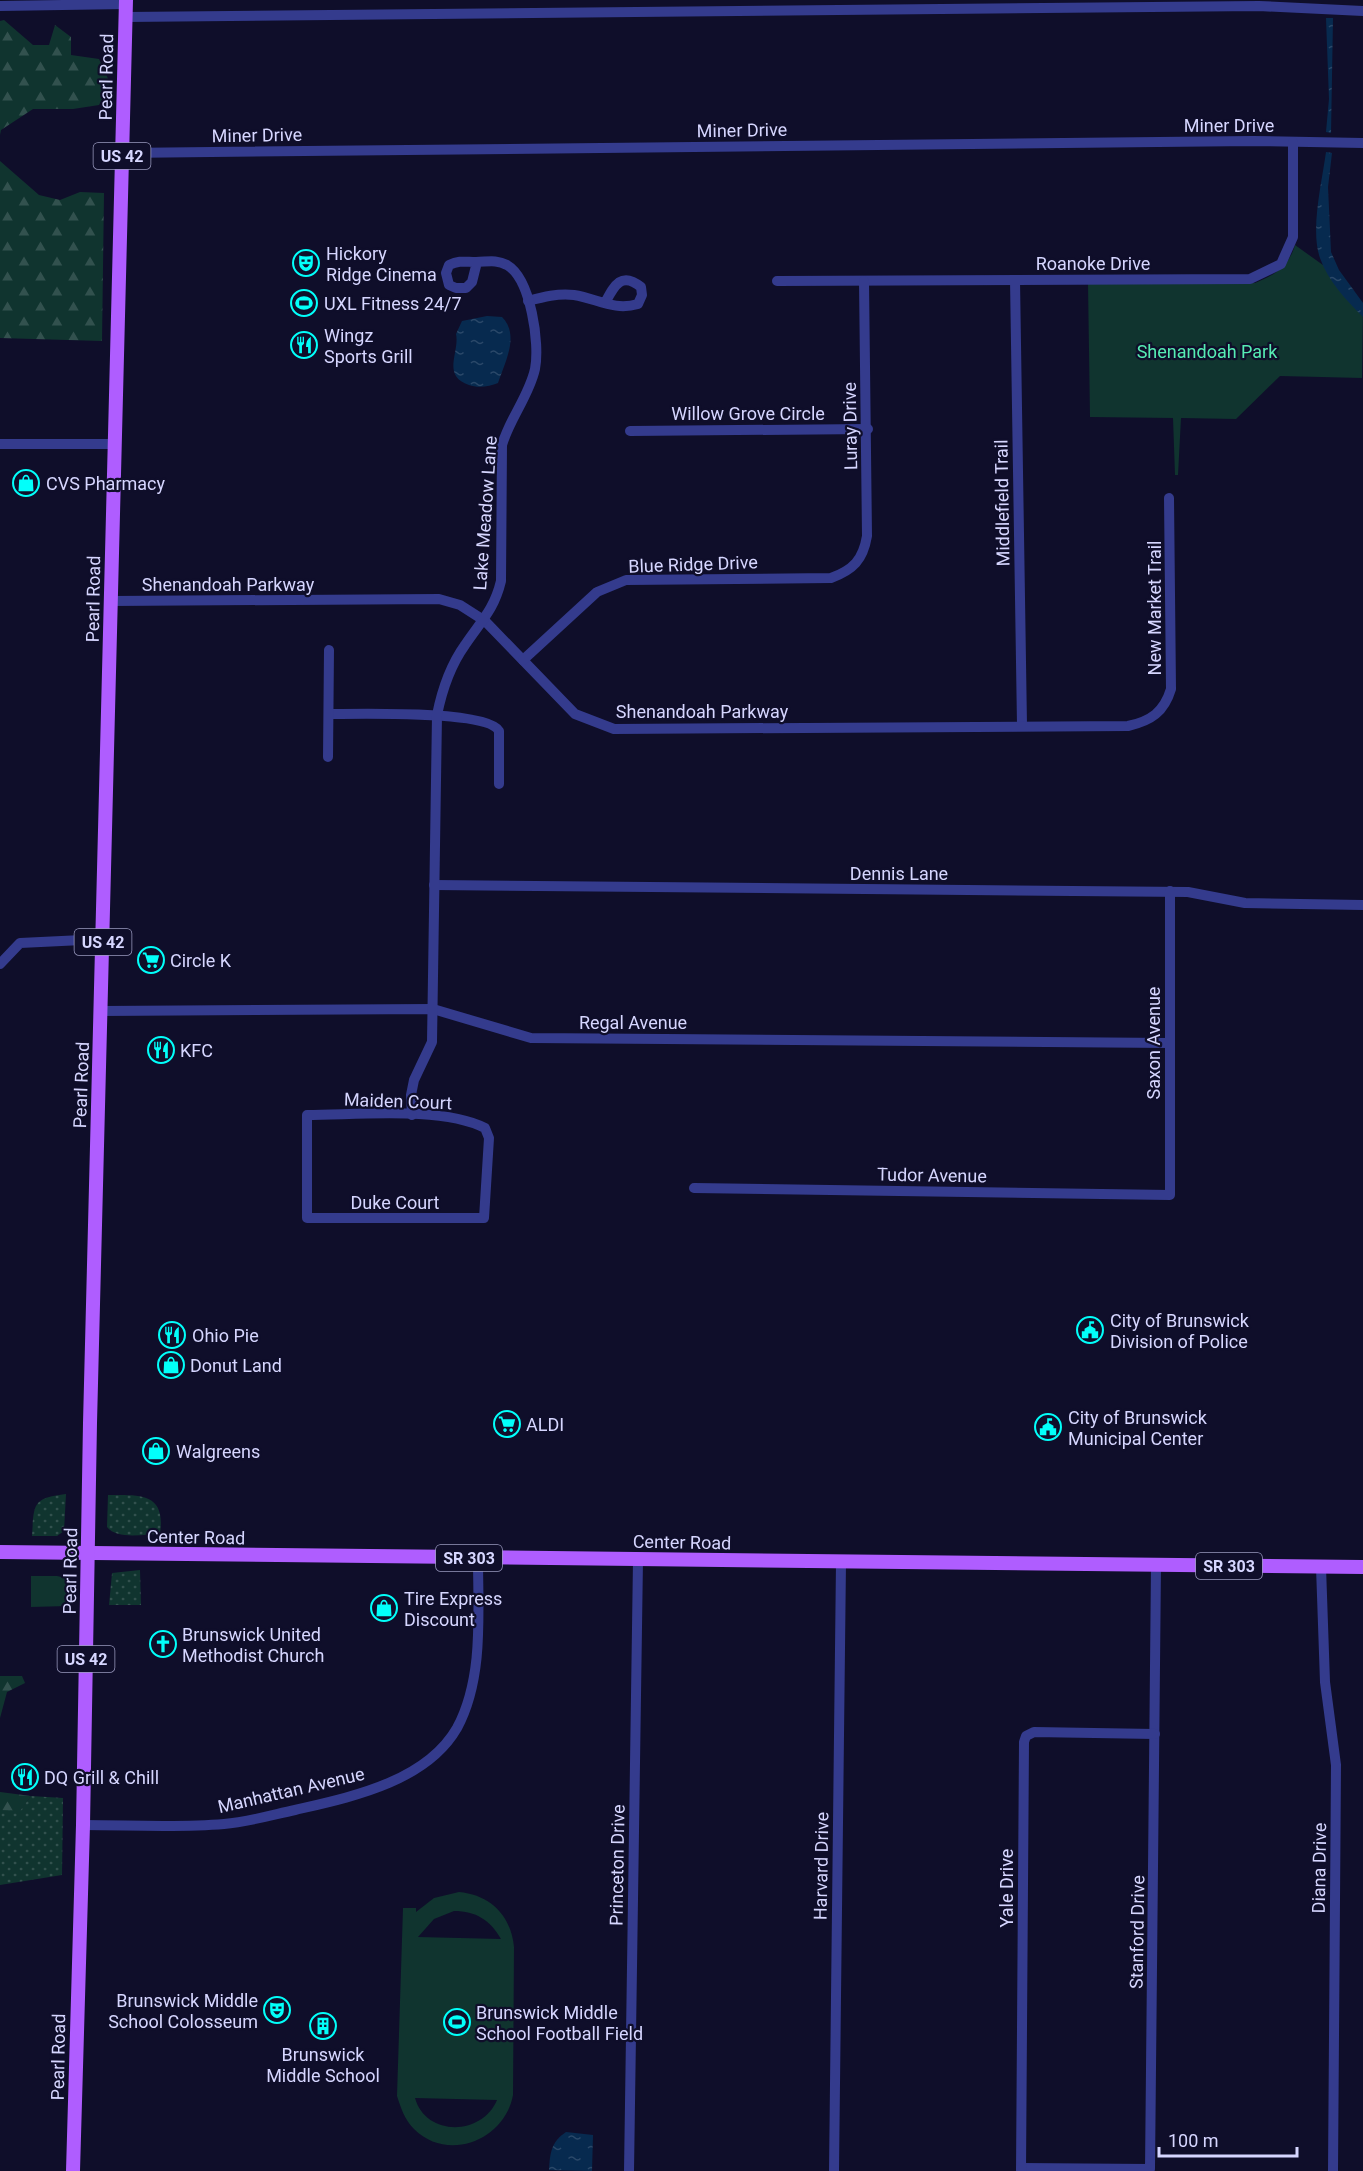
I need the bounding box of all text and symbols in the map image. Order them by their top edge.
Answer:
street label: Pearl Road [95,33,117,121]
street label: Miner Drive [1184,115,1274,136]
street label: Miner Drive [697,119,787,141]
street label: Miner Drive [212,124,302,146]
road number: US 42 [94,143,150,169]
place label: Hickory Ridge Cinema [326,243,437,285]
theatre icon: Hickory Ridge Cinema [291,248,321,278]
street label: Roanoke Drive [1036,253,1150,274]
sports icon: UXL Fitness 24/7 [289,288,319,318]
place label: UXL Fitness 24/7 [324,293,462,314]
place label: Wingz Sports Grill [324,325,413,367]
restaurant icon: Wingz Sports Grill [289,330,319,360]
park label: Shenandoah Park [1137,341,1278,362]
street label: Luray Drive [839,382,861,470]
street label: Willow Grove Circle [671,403,825,424]
street label: Lake Meadow Lane [469,435,501,591]
street label: Middlefield Trail [990,439,1014,567]
shop icon: CVS Pharmacy [11,468,41,498]
place label: CVS Pharmacy [46,473,165,494]
street label: New Market Trail [1144,541,1165,675]
street label: Blue Ridge Drive [628,551,758,577]
street label: Pearl Road [82,555,104,643]
street label: Shenandoah Parkway [142,574,315,595]
street label: Shenandoah Parkway [616,701,789,722]
street label: Dennis Lane [850,863,948,884]
road number: US 42 [74,929,132,955]
supermarket icon: Circle K [136,945,166,975]
place label: Circle K [170,950,232,971]
street label: Saxon Avenue [1143,987,1164,1099]
street label: Regal Avenue [579,1012,687,1033]
restaurant icon: KFC [146,1035,176,1065]
place label: KFC [180,1040,213,1061]
street label: Pearl Road [69,1041,93,1129]
street label: Maiden Court [344,1089,453,1113]
street label: Tudor Avenue [877,1164,987,1186]
street label: Duke Court [350,1192,440,1213]
place label: City of Brunswick Division of Police [1110,1310,1250,1352]
public building icon: City of Brunswick Division of Police [1075,1315,1105,1345]
restaurant icon: Ohio Pie [157,1320,187,1350]
place label: Ohio Pie [192,1325,259,1346]
shop icon: Donut Land [156,1350,186,1380]
place label: Donut Land [190,1355,282,1376]
place label: City of Brunswick Municipal Center [1068,1407,1208,1449]
supermarket icon: ALDI [492,1409,522,1439]
public building icon: City of Brunswick Municipal Center [1033,1412,1063,1442]
place label: ALDI [526,1414,564,1435]
shop icon: Walgreens [141,1436,171,1466]
place label: Walgreens [176,1441,260,1462]
street label: Center Road [147,1526,245,1548]
street label: Pearl Road [59,1527,81,1615]
street label: Center Road [633,1531,731,1553]
road number: SR 303 [436,1545,502,1571]
road number: SR 303 [1196,1553,1262,1579]
place label: Tire Express Discount [404,1588,502,1630]
shop icon: Tire Express Discount [369,1593,399,1623]
place label: Brunswick United Methodist Church [182,1624,324,1666]
church icon: Brunswick United Methodist Church [148,1629,178,1659]
road number: US 42 [58,1646,115,1672]
restaurant icon: DQ Grill & Chill [10,1762,40,1792]
street label: Manhattan Avenue [216,1763,366,1817]
place label: DQ Grill & Chill [44,1767,159,1788]
street label: Princeton Drive [605,1804,629,1926]
street label: Harvard Drive [810,1812,832,1920]
street label: Diana Drive [1308,1823,1330,1913]
street label: Yale Drive [996,1849,1017,1927]
street label: Stanford Drive [1126,1875,1148,1989]
place label: Brunswick Middle School Colosseum [108,1990,258,2032]
theatre icon: Brunswick Middle School Colosseum [262,1995,292,2025]
place label: Brunswick Middle School Football Field [476,2002,643,2044]
sports icon: Brunswick Middle School Football Field [442,2007,472,2037]
building icon: Brunswick Middle School [308,2011,338,2041]
street label: Pearl Road [47,2013,69,2101]
place label: Brunswick Middle School [266,2044,380,2086]
scale bar [1159,2120,1297,2158]
text: 100 m [1168,2130,1219,2151]

